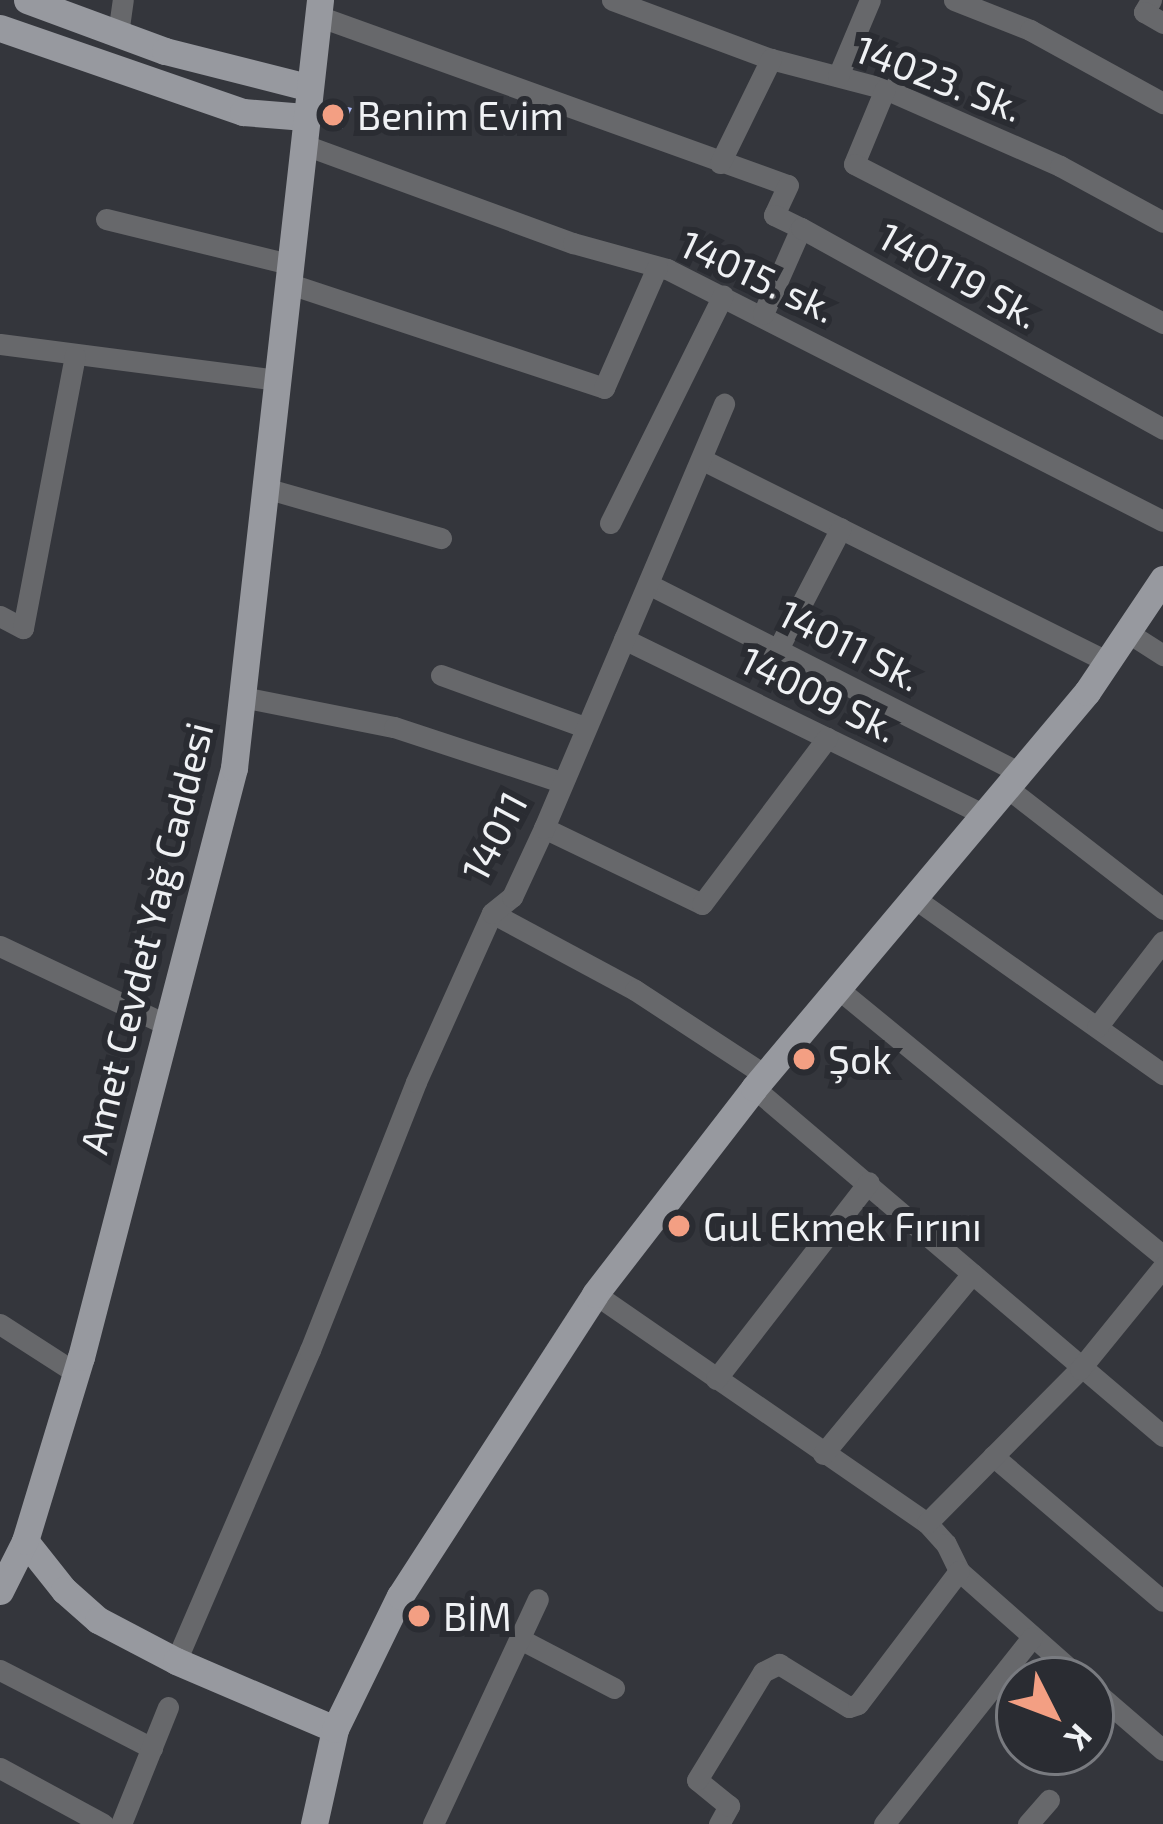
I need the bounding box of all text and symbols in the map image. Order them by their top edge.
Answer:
street label: 14023. Sk. [849,25,1029,131]
place label: Benim Evim [357,92,564,138]
marker: Benim Evim [320,102,346,128]
street label: 140119 Sk. [871,212,1047,338]
street label: 14015. sk. [673,220,843,332]
street label: 14011 Sk. [771,589,929,701]
street label: 14009 Sk. [733,636,905,752]
street label: Amet Cevdet Yağ Caddesi [70,717,222,1159]
street label: 14011 [451,783,537,889]
place label: Şok [828,1036,892,1082]
marker: Şok [791,1046,817,1072]
place label: Gul Ekmek Fırını [703,1203,983,1249]
marker: Gul Ekmek Fırını [666,1213,692,1239]
place label: BİM [443,1593,512,1639]
marker: BİM [406,1603,432,1629]
north arrow [995,1656,1115,1776]
text: K [1058,1717,1101,1759]

